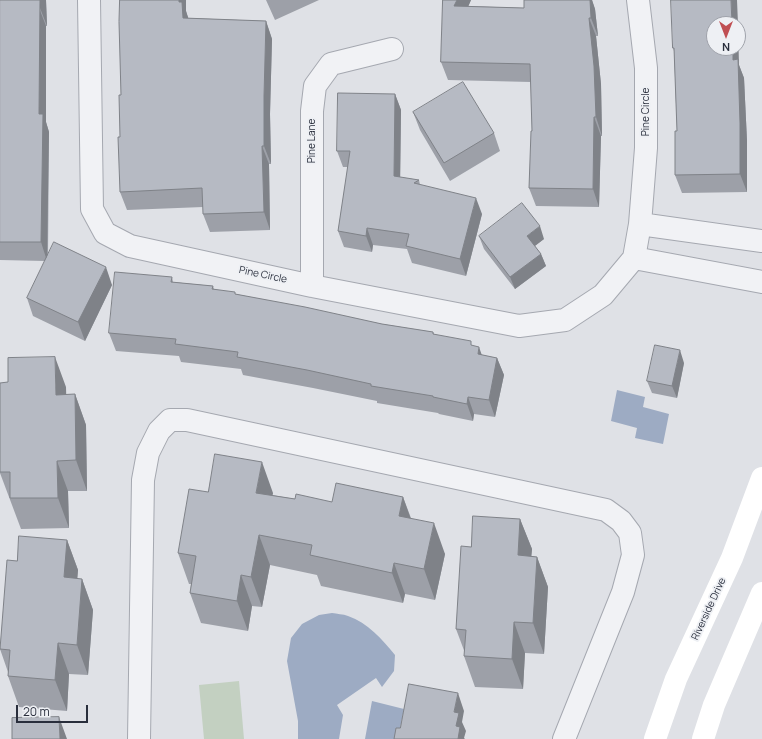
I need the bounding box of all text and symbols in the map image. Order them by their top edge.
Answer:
north arrow [706,16,746,56]
text: N [722,40,730,55]
street label: Pine Circle [640,88,652,136]
street label: Pine Lane [306,119,318,163]
street label: Pine Circle [238,264,288,286]
street label: Riverside Drive [689,576,729,642]
scale bar [18,697,90,723]
text: 20 m [23,703,50,720]

